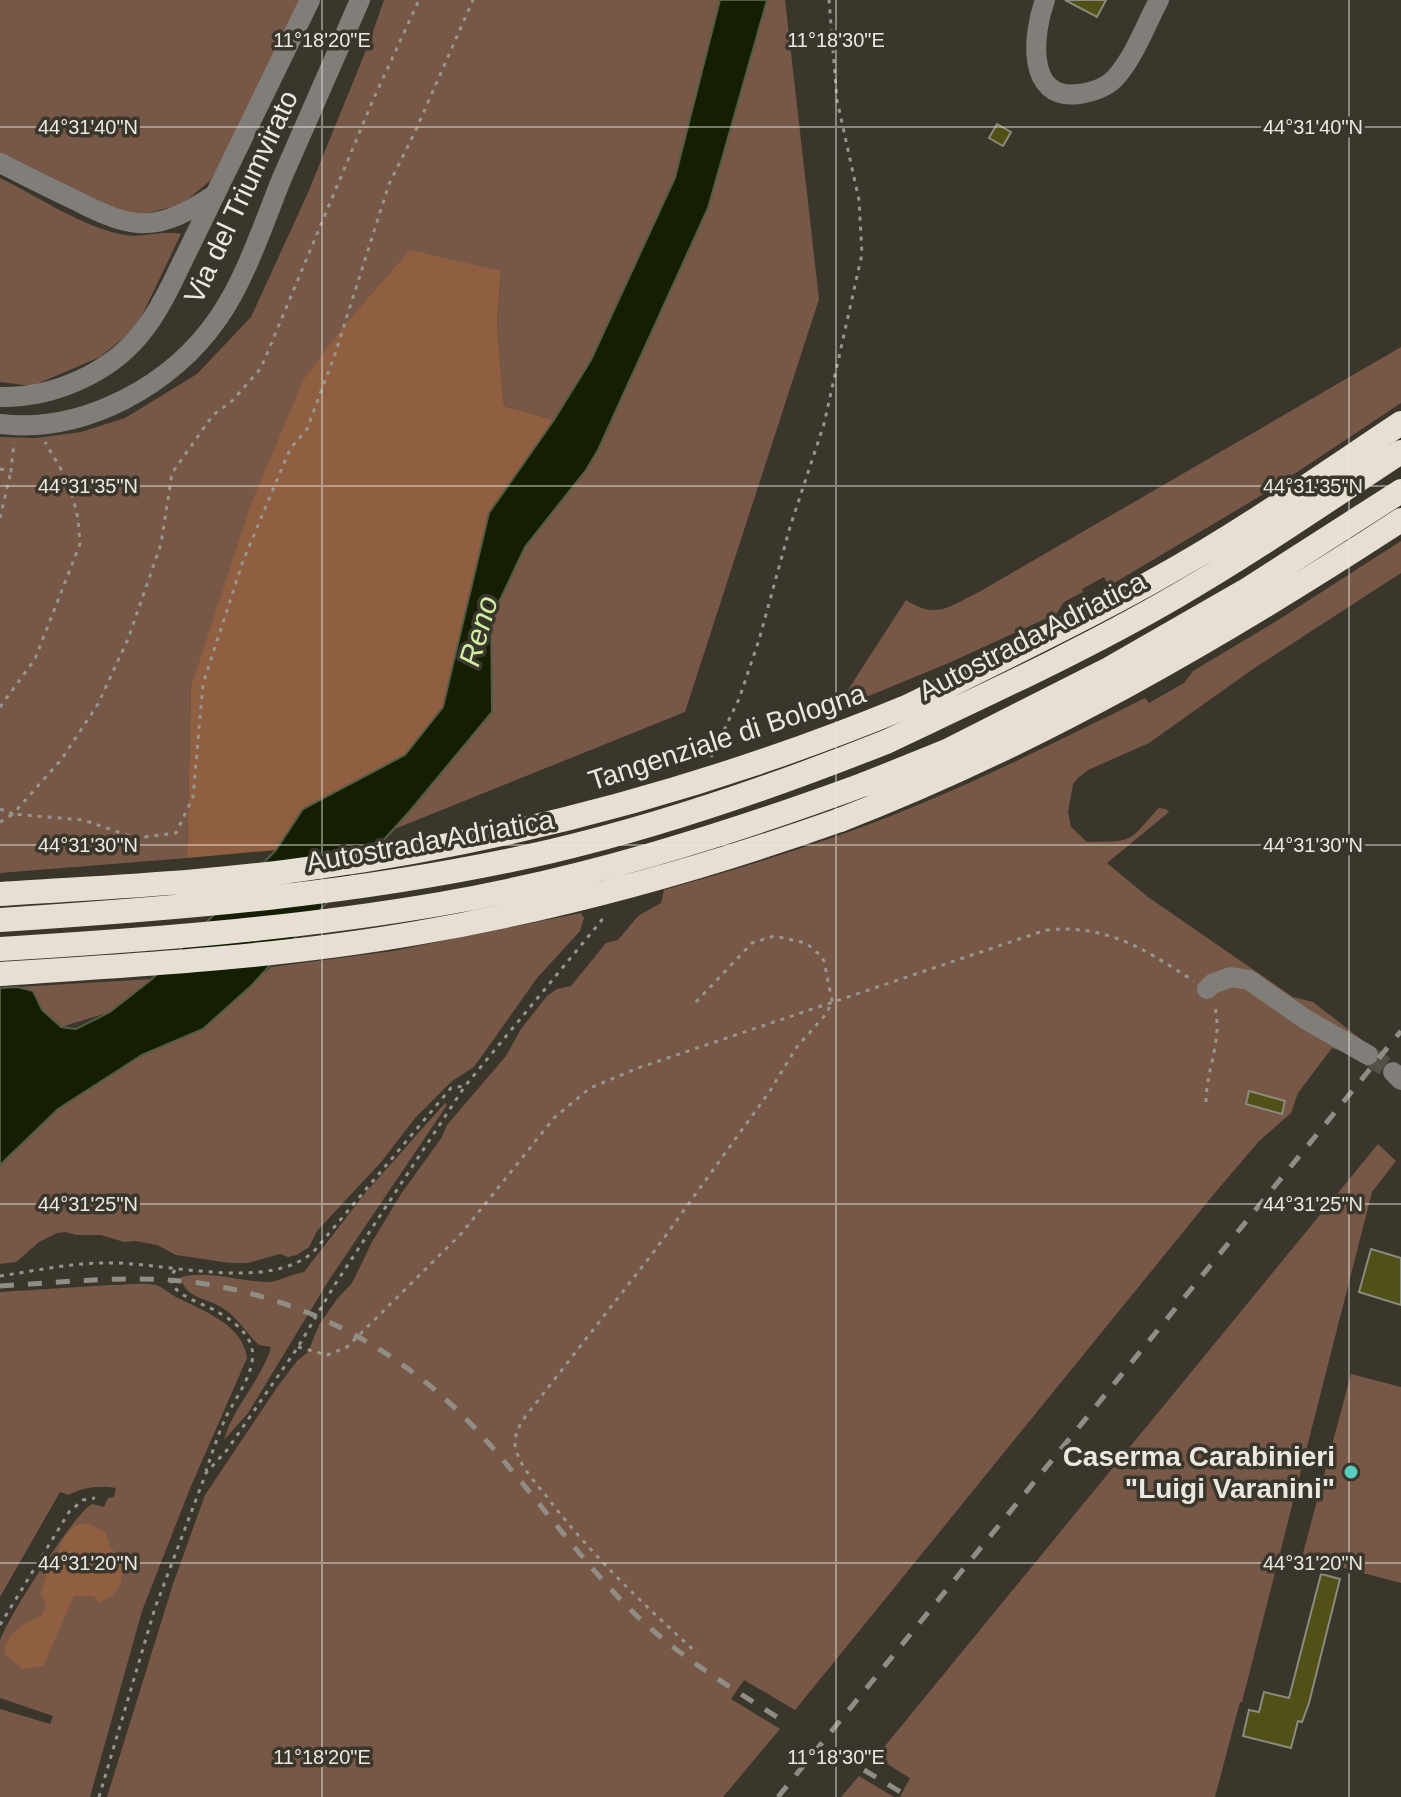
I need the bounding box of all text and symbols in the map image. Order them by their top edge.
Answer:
text: 11°18'20"E [273,29,371,51]
text: 11°18'30"E [787,29,885,51]
street label: Via del Triumvirato [178,86,304,308]
text: 44°31'40"N [38,116,138,138]
text: 44°31'40"N [1263,116,1363,138]
text: 44°31'35"N [38,475,138,497]
text: 44°31'35"N [1263,475,1363,497]
street label: Autostrada Adriatica [913,565,1151,707]
water label: Reno [452,592,504,670]
street label: Tangenziale di Bologna [585,677,870,796]
street label: Autostrada Adriatica [304,804,557,878]
text: 44°31'30"N [38,834,138,856]
text: 44°31'30"N [1263,834,1363,856]
text: 44°31'25"N [38,1193,138,1215]
text: 44°31'25"N [1263,1193,1363,1215]
place label: Caserma Carabinieri "Luigi Varanini" [1063,1441,1335,1504]
marker: Caserma Carabinieri "Luigi Varanini" [1342,1463,1360,1481]
text: 44°31'20"N [38,1552,138,1574]
text: 44°31'20"N [1263,1552,1363,1574]
text: 11°18'20"E [273,1746,371,1768]
text: 11°18'30"E [787,1746,885,1768]

